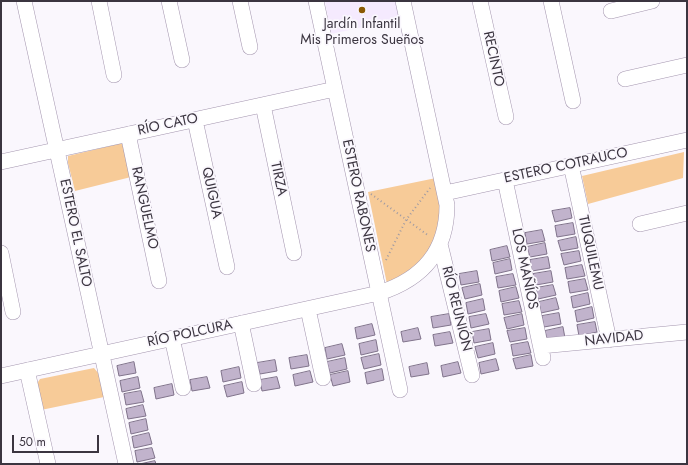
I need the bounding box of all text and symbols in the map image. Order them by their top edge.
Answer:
marker: Jardín Infantil Mis Primeros Sueños [357,5,367,15]
place label: Jardín Infantil Mis Primeros Sueños [300,17,424,50]
street label: RECINTO [479,30,507,88]
street label: RÍO CATO [136,110,200,140]
street label: ESTERO RABONES [338,138,378,254]
street label: ESTERO COTRAUCO [503,145,629,187]
street label: TIRZA [266,160,290,198]
street label: RANGUELMO [127,165,161,251]
street label: QUIGUA [197,166,225,220]
street label: ESTERO EL SALTO [55,177,95,289]
street label: TIUQUILEMU [574,214,606,292]
street label: LOS MAÑÍOS [507,227,541,311]
street label: RÍO REUNIÓN [437,265,475,353]
street label: RÍO POLCURA [146,317,234,351]
street label: NAVIDAD [584,328,644,350]
scale bar [14,427,101,453]
text: 50 m [19,433,46,451]

